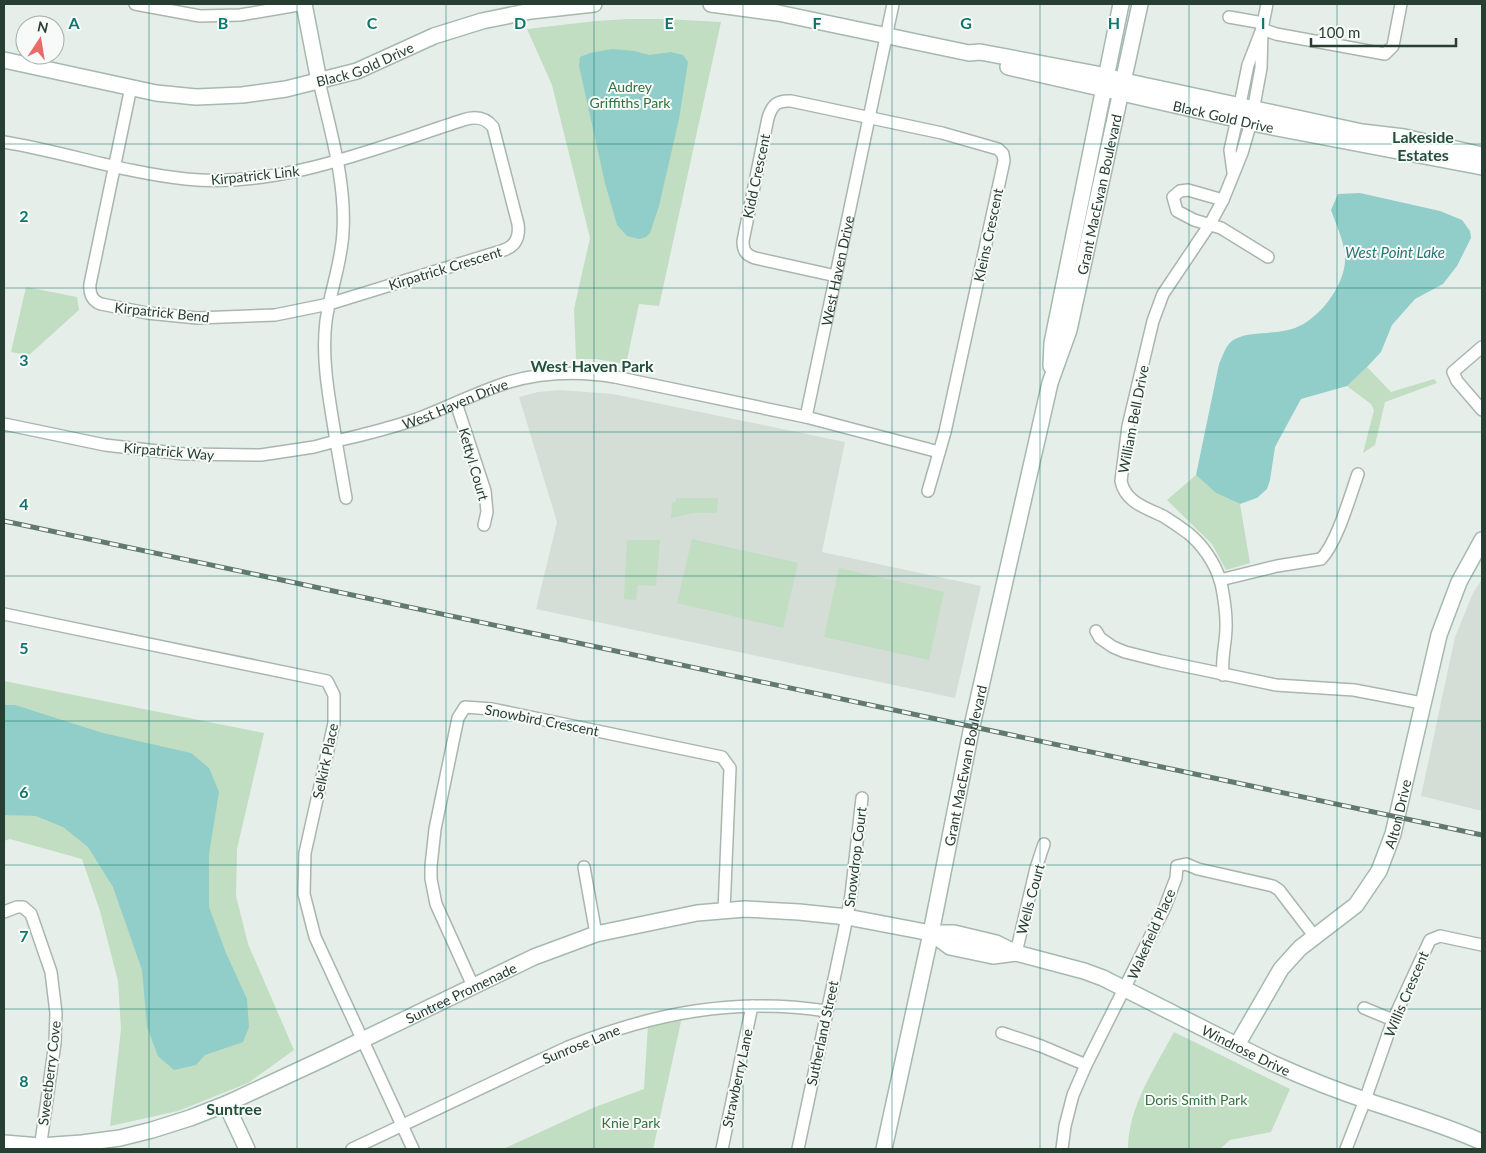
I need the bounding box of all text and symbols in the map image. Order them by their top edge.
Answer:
text: A [67,13,80,32]
text: B [218,13,228,32]
text: C [367,13,378,32]
text: D [514,13,526,32]
text: E [664,13,674,32]
text: F [812,13,822,32]
text: G [960,13,972,32]
text: H [1108,13,1120,32]
text: I [1261,13,1265,32]
north arrow [15,15,65,65]
scale bar [1311,15,1456,47]
text: N [36,17,50,36]
text: 100 m [1318,23,1360,41]
street label: Black Gold Drive [314,38,416,90]
park label: Audrey Griffiths Park [590,78,671,111]
street label: Black Gold Drive [1171,96,1275,136]
street label: Grant MacEwan Boulevard [1073,112,1124,276]
district label: Lakeside Estates [1392,127,1454,164]
street label: Kidd Crescent [739,132,773,220]
street label: Kirpatrick Link [210,162,301,188]
street label: Kleins Crescent [970,187,1006,283]
text: 2 [19,206,29,225]
street label: West Haven Drive [817,214,857,327]
street label: Kirpatrick Crescent [386,243,504,293]
water label: West Point Lake [1345,243,1445,261]
street label: Kirpatrick Bend [114,299,210,325]
text: 3 [19,350,29,369]
district label: West Haven Park [530,356,654,375]
street label: William Bell Drive [1114,364,1152,474]
street label: West Haven Drive [400,375,510,432]
street label: Kettyl Court [456,426,492,502]
street label: Kirpatrick Way [123,439,216,463]
text: 4 [19,494,29,513]
text: 5 [19,638,29,657]
street label: Grant MacEwan Boulevard [940,683,990,847]
street label: Snowbird Crescent [484,701,600,739]
street label: Selkirk Place [309,722,341,800]
street label: Alton Drive [1380,778,1414,851]
text: 6 [19,782,29,801]
street label: Snowdrop Court [840,806,870,908]
street label: Wells Court [1012,862,1048,936]
street label: Wakefield Place [1123,886,1179,982]
text: 7 [19,926,29,945]
street label: Willis Crescent [1380,948,1432,1040]
street label: Suntree Promenade [403,958,519,1026]
street label: Sutherland Street [803,979,841,1087]
street label: Sweetberry Cove [34,1020,64,1126]
street label: Sunrose Lane [540,1021,622,1067]
street label: Windrose Drive [1199,1021,1293,1079]
street label: Strawberry Lane [718,1027,756,1129]
text: 8 [19,1071,29,1090]
park label: Doris Smith Park [1145,1091,1248,1108]
district label: Suntree [206,1099,262,1118]
park label: Knie Park [602,1114,661,1131]

